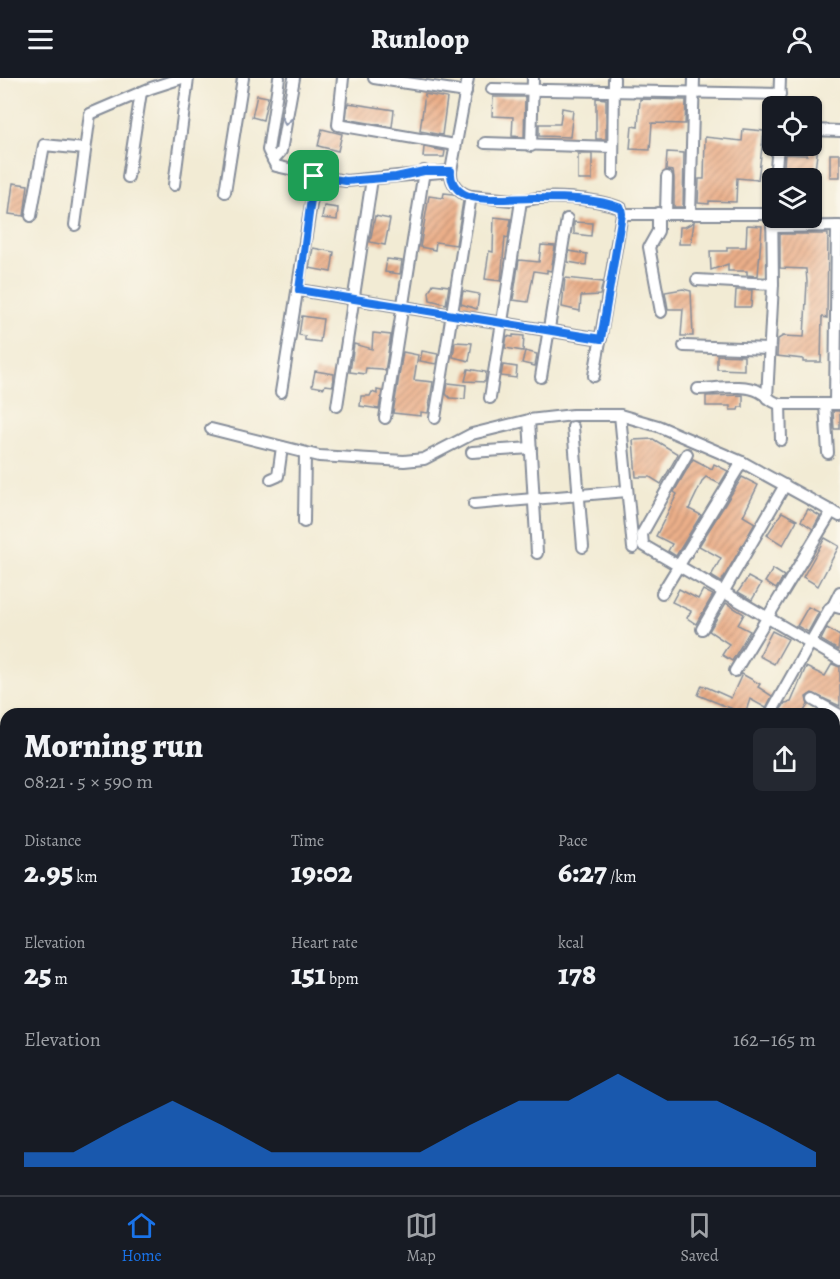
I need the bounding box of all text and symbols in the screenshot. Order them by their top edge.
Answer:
text: Runloop [371,21,469,57]
icon: menu [24,23,57,56]
icon: person [783,23,816,56]
map controls [762,96,822,228]
button: locate [762,96,822,156]
one-way arrow [280,115,293,125]
pin [288,150,339,201]
icon: arrive [297,159,330,192]
button: layers [762,168,822,228]
text: Morning run [24,723,203,768]
button: share [753,728,816,791]
text: 08:21 · 5 × 590 m [24,768,153,795]
text: Distance [24,830,81,852]
text: Time [291,830,324,852]
text: Pace [558,830,588,852]
text: 2.95 [24,852,73,892]
text: 19:02 [291,852,352,892]
text: 6:27 [558,852,607,892]
text: km [73,866,98,888]
text: /km [607,866,636,888]
text: Elevation [24,932,85,954]
text: Heart rate [291,932,358,954]
text: kcal [558,932,584,954]
text: 25 [24,954,51,994]
text: 151 [291,954,326,994]
text: 178 [558,954,596,994]
text: m [51,968,68,990]
text: bpm [326,968,359,990]
text: Elevation [24,1026,101,1053]
text: 162–165 m [733,1026,816,1053]
tab: Home [121,1209,162,1267]
tab: Map [405,1209,438,1267]
tab: Saved [681,1209,719,1267]

